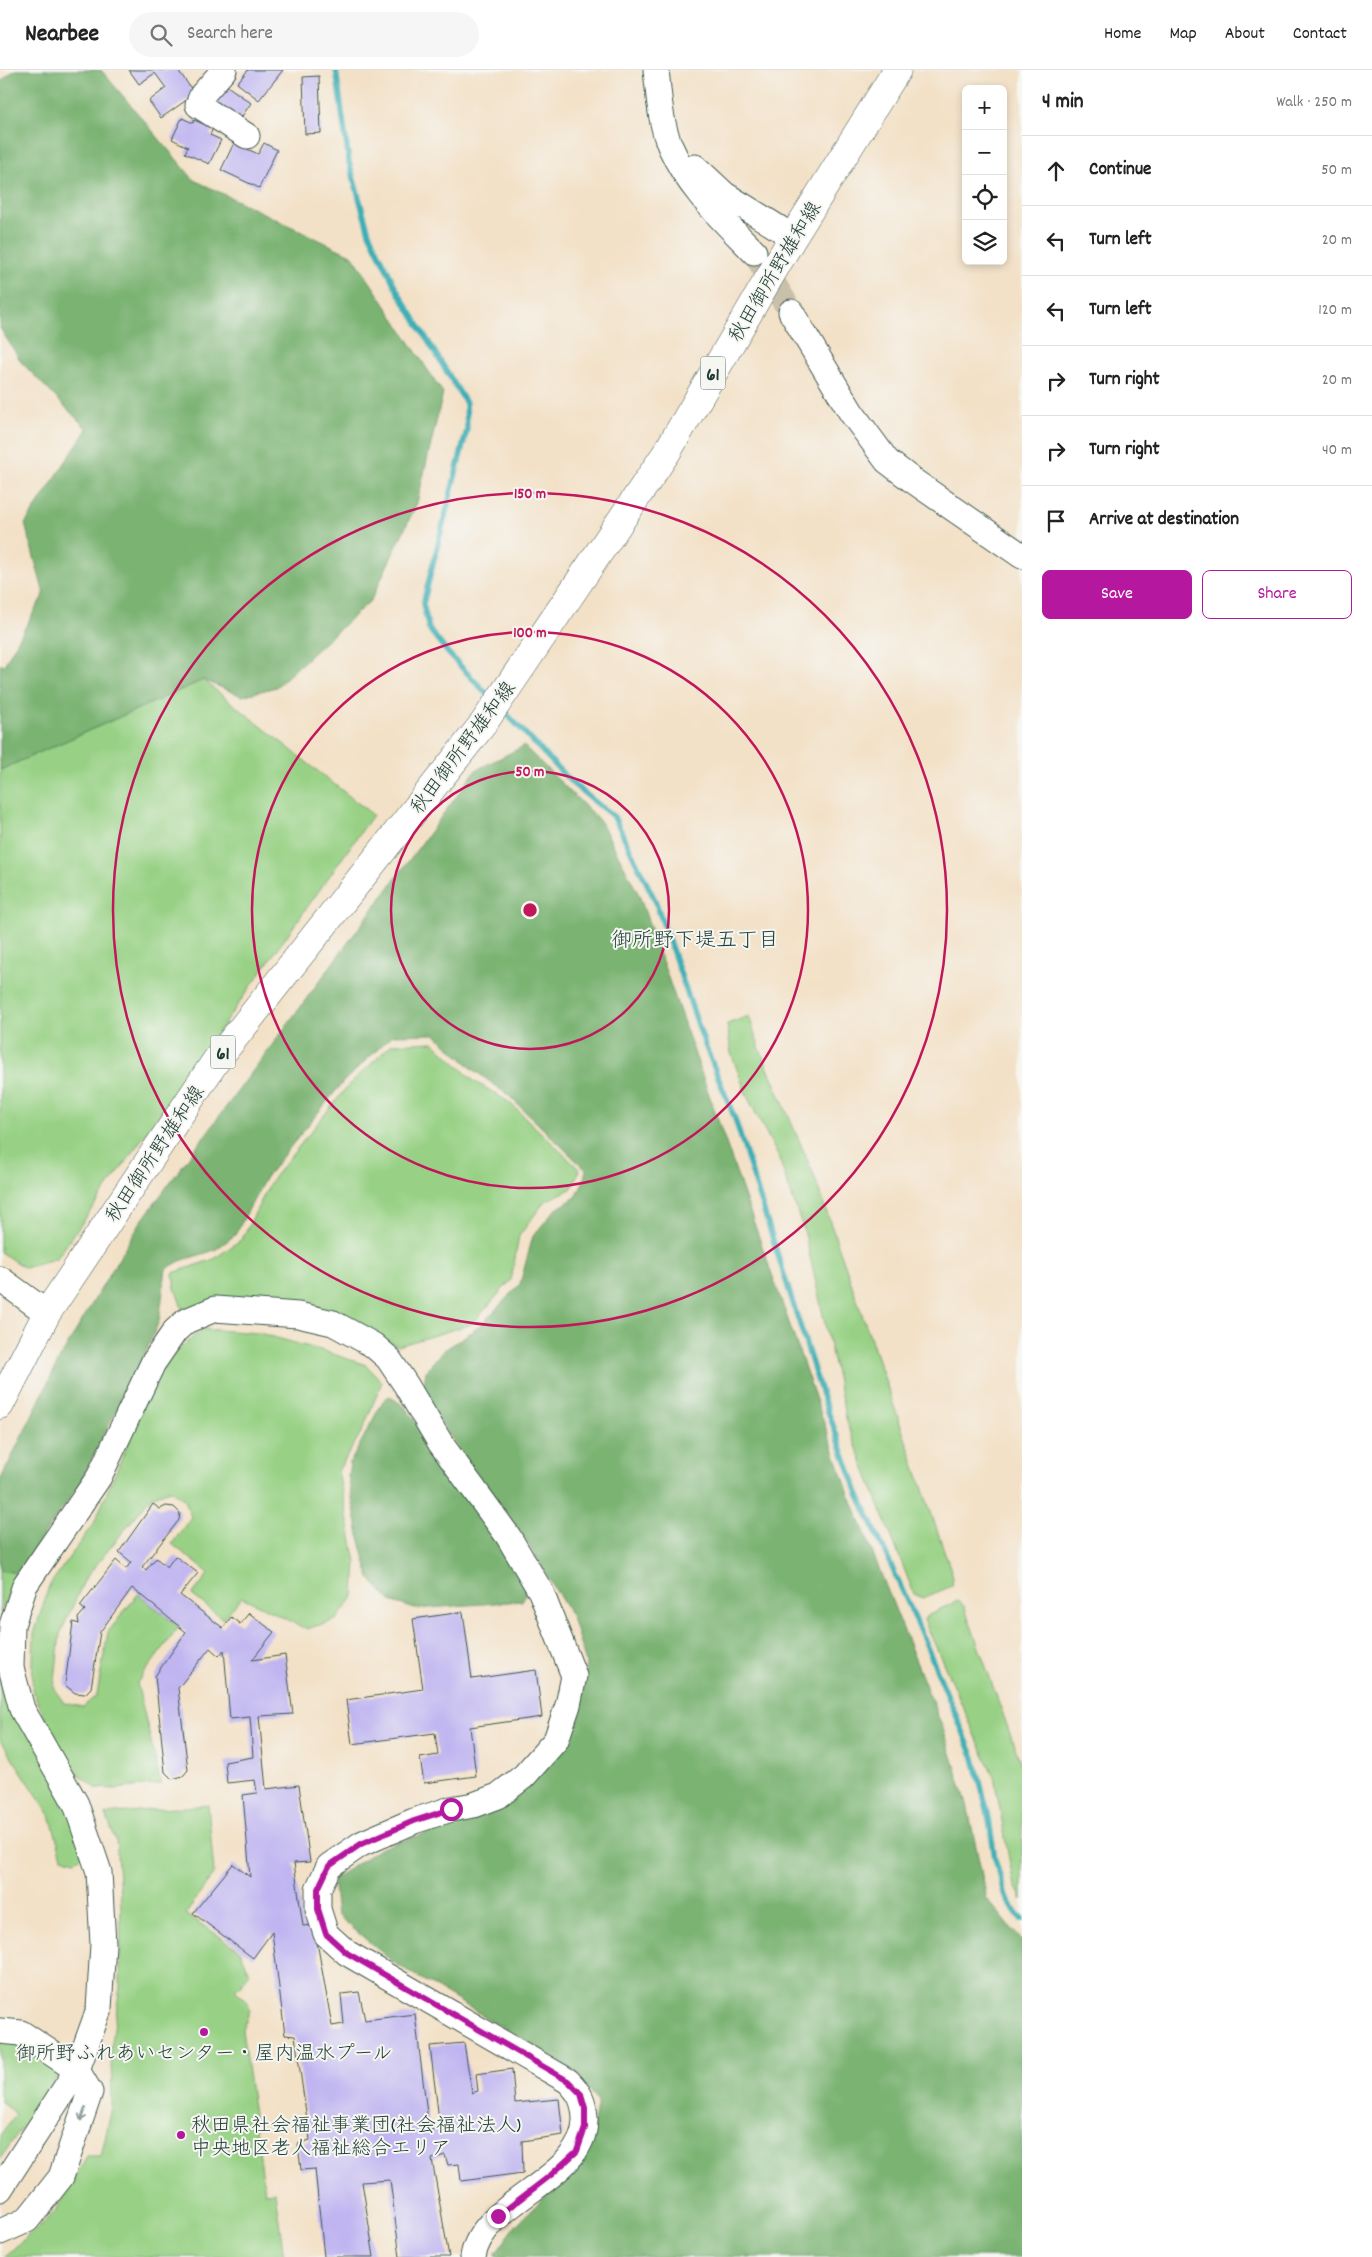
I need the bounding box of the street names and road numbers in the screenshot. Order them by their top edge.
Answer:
street label: 秋田御所野雄和線 [723,197,830,348]
road number: 61 [700,356,726,390]
street label: 秋田御所野雄和線 [405,676,524,821]
road number: 61 [210,1036,236,1069]
street label: 秋田御所野雄和線 [100,1081,213,1229]

